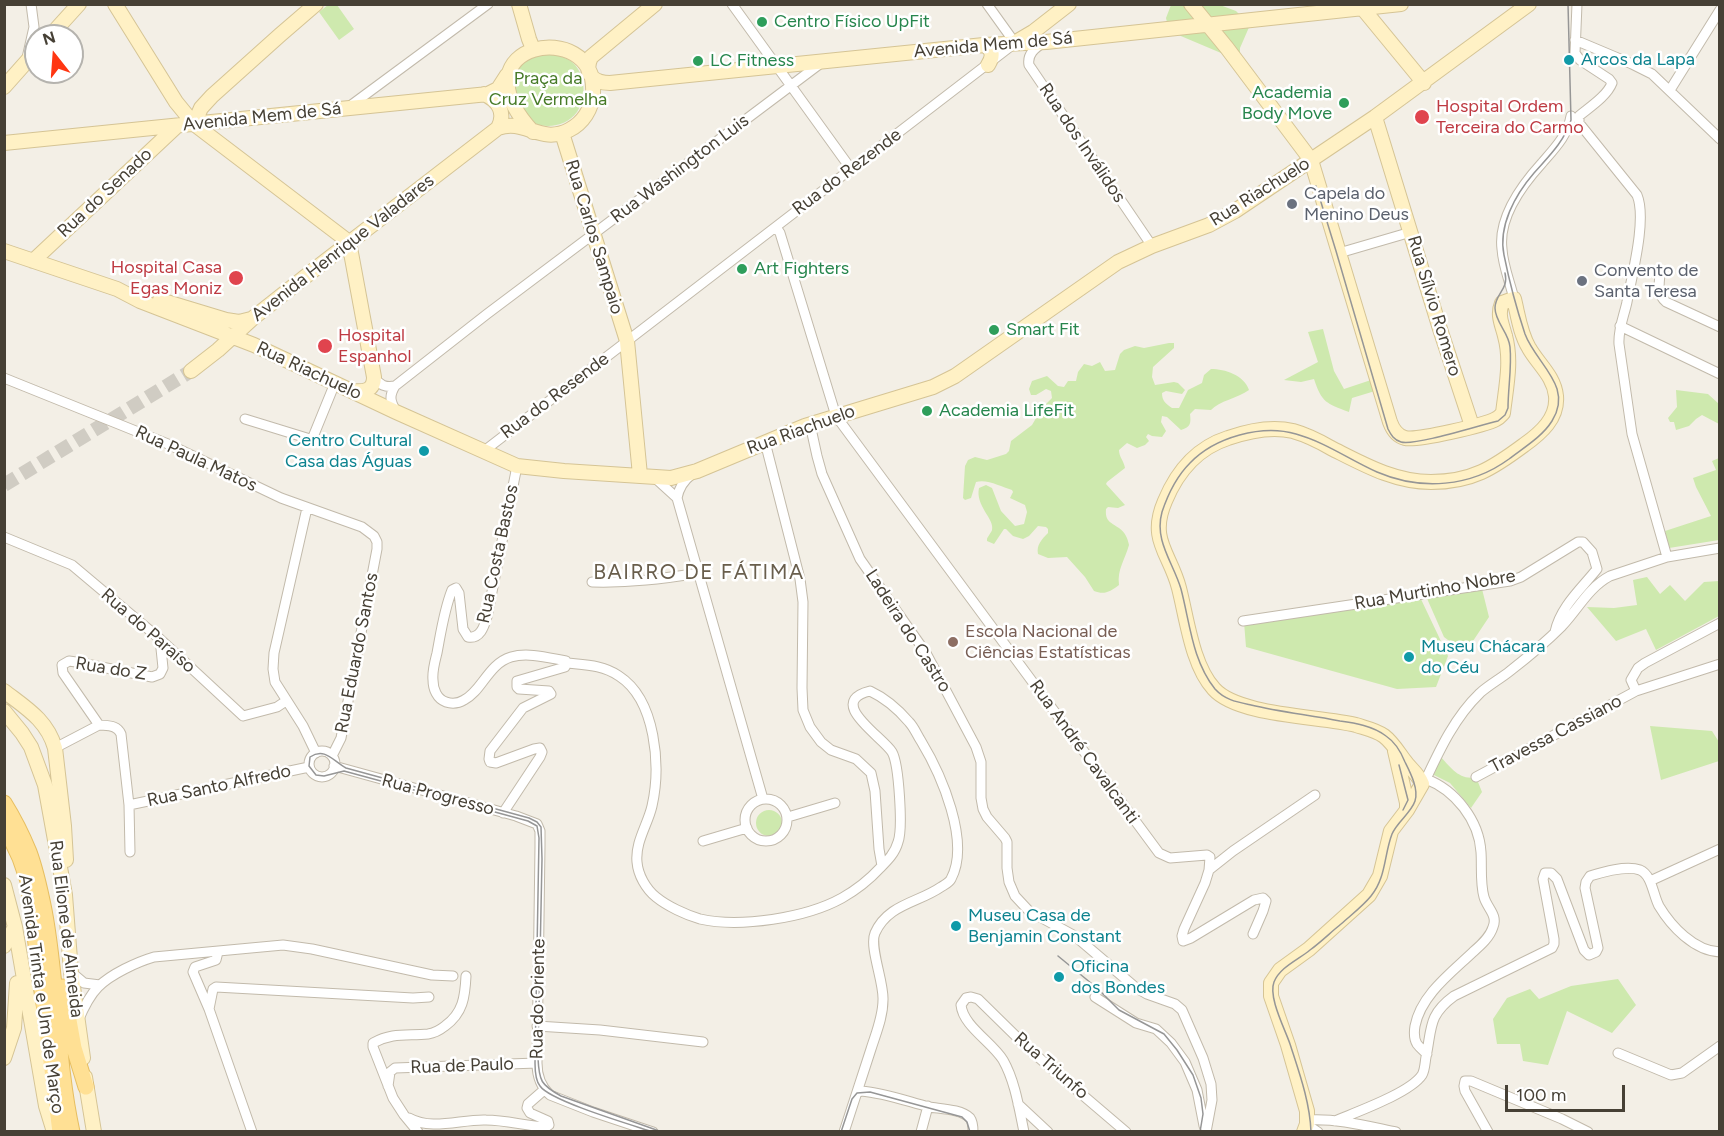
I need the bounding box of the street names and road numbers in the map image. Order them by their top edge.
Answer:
street label: Avenida Mem de Sá [913,27,1073,63]
street label: Rua dos Inválidos [1034,79,1130,207]
street label: Avenida Mem de Sá [182,98,342,136]
street label: Rua Washington Luis [607,110,753,228]
street label: Rua do Rezende [788,124,906,220]
street label: Rua do Senado [53,144,157,242]
street label: Rua Riachuelo [1206,153,1314,231]
street label: Rua Carlos Sampaio [560,157,628,317]
street label: Avenida Henrique Valadares [247,170,439,326]
street label: Rua Sílvio Romero [1402,233,1466,379]
street label: Rua Riachuelo [253,337,365,405]
street label: Rua do Resende [497,348,613,444]
street label: Rua Riachuelo [744,400,858,460]
street label: Rua Paula Matos [132,421,260,497]
street label: Rua Costa Bastos [473,483,523,625]
street label: Rua Murtinho Nobre [1353,565,1517,615]
street label: Ladeira do Castro [860,566,956,696]
street label: Rua Eduardo Santos [331,571,383,735]
street label: Rua do Paraíso [96,584,200,678]
street label: Rua do Z [74,653,148,685]
street label: Rua André Cavalcanti [1025,676,1143,828]
street label: Travessa Cassiano [1486,690,1626,778]
street label: Rua Santo Alfredo [145,760,293,812]
street label: Rua Progresso [379,770,497,820]
street label: Rua Elione de Almeida [44,839,88,1019]
street label: Avenida Trinta e Um de Março [14,873,68,1115]
street label: Rua do Oriente [526,938,550,1060]
street label: Rua Triunfo [1009,1028,1093,1104]
street label: Rua de Paulo [410,1053,514,1079]

